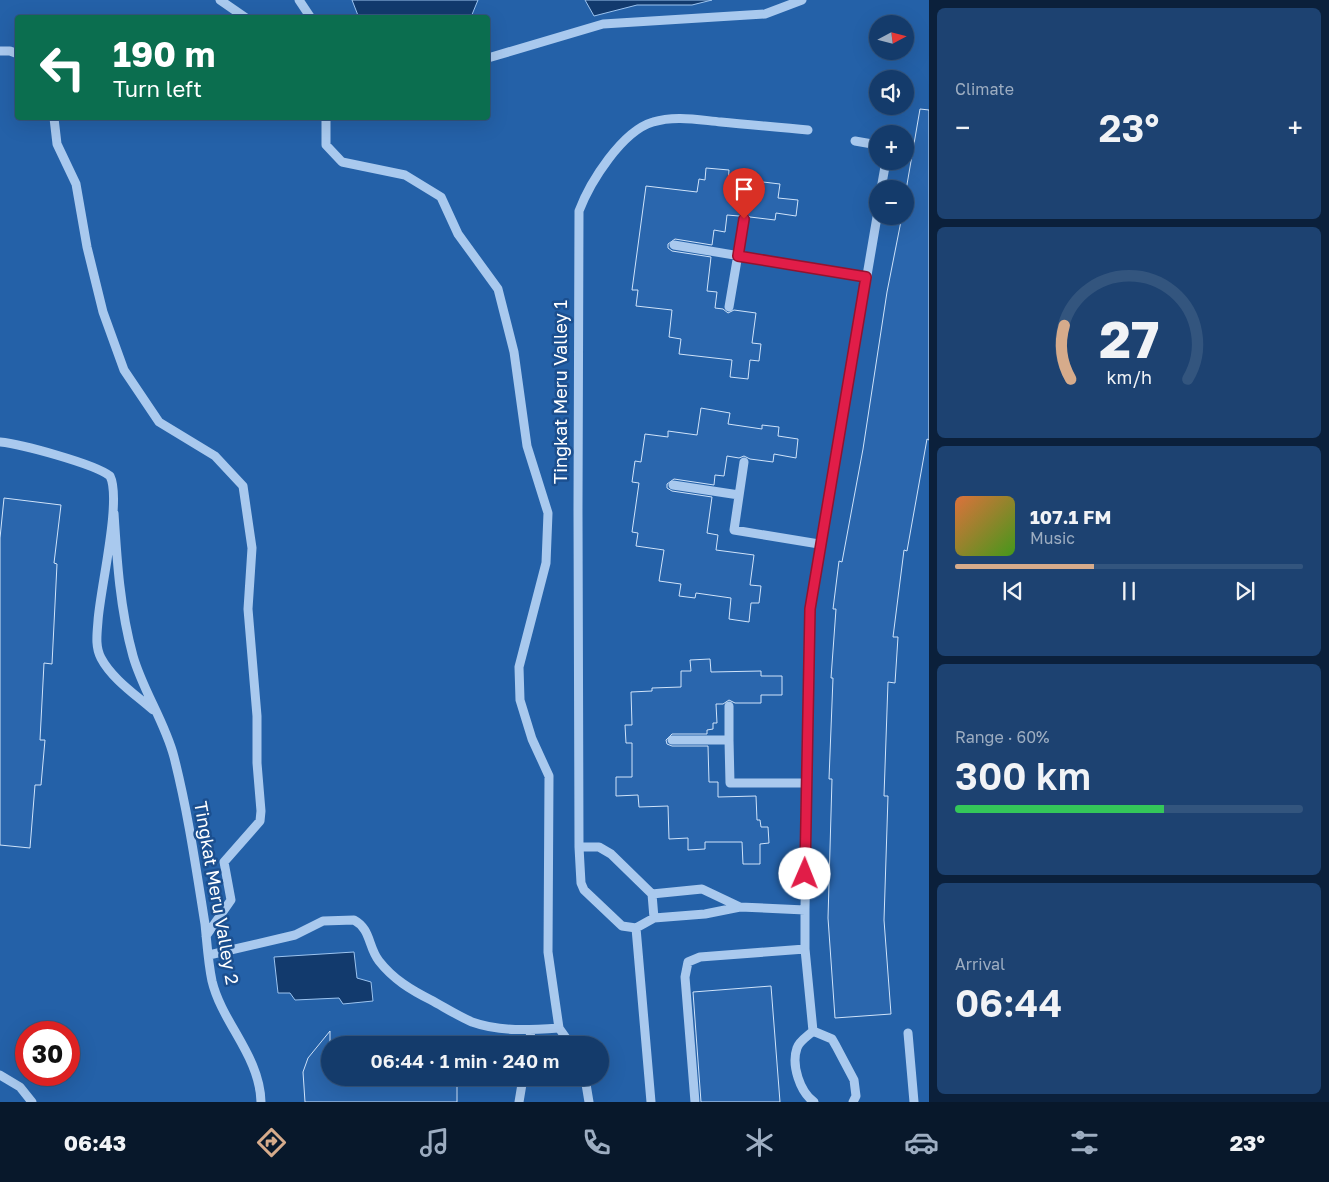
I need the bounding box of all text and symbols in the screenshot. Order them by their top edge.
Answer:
north arrow [869,15,914,60]
map controls [869,15,914,225]
text: 190 m [113,33,215,75]
icon: left [30,35,95,100]
button: sound [869,70,914,115]
text: Turn left [113,75,202,102]
text: Climate [955,79,1014,99]
text: 23° [1099,105,1159,150]
text: − [955,111,970,144]
text: + [1288,111,1303,144]
button: + [869,125,914,170]
pin [723,168,765,219]
icon: arrive [730,175,758,203]
button: − [869,180,914,225]
street label: Tingkat Meru Valley 1 [549,300,571,484]
text: 27 [1099,307,1159,369]
text: km/h [1106,366,1152,388]
text: 107.1 FM [1030,505,1111,528]
text: Music [1030,528,1075,548]
icon: previous [999,577,1027,605]
icon: pause [1115,577,1143,605]
icon: next [1231,577,1259,605]
text: Range · 60% [955,727,1050,747]
text: 300 km [955,753,1091,798]
street label: Tingkat Meru Valley 2 [190,799,244,986]
position arrow [778,847,830,899]
text: Arrival [955,954,1005,974]
text: 06:44 [955,980,1063,1025]
speed limit sign: 30 [15,1021,80,1086]
text: 06:44 · 1 min · 240 m [371,1049,559,1072]
icon: directions [254,1125,289,1160]
icon: music [417,1125,452,1160]
icon: phone [579,1125,614,1160]
icon: climate [742,1125,777,1160]
icon: car [904,1125,939,1160]
icon: filters [1067,1125,1102,1160]
text: 06:43 [64,1129,126,1156]
text: 23° [1230,1129,1265,1156]

